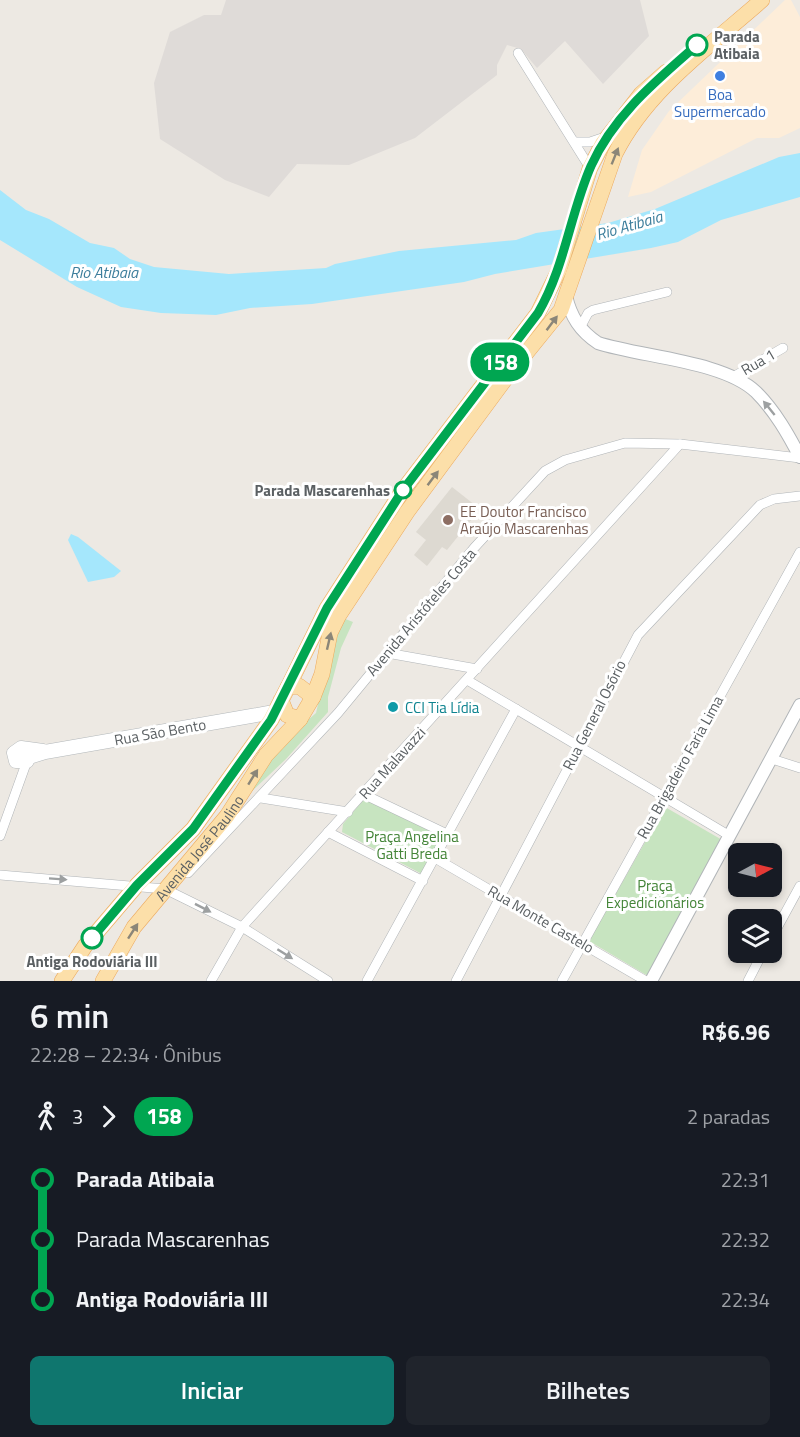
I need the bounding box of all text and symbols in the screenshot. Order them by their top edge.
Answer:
place label: Parada Atibaia [714,25,760,65]
marker: Parada Atibaia [686,34,708,56]
marker: Boa Supermercado [713,69,727,83]
place label: Boa Supermercado [674,83,766,123]
one-way arrow [610,147,620,165]
water label: Rio Atibaia [593,204,666,246]
water label: Rio Atibaia [70,260,139,284]
one-way arrow [545,315,558,331]
line badge: 158 [466,342,534,382]
street label: Rua 1 [736,343,780,381]
text: 158 [482,346,518,378]
one-way arrow [762,400,775,416]
one-way arrow [427,470,439,485]
place label: Parada Mascarenhas [255,479,390,502]
marker: Parada Mascarenhas [394,481,412,499]
place label: EE Doutor Francisco Araújo Mascarenhas [460,500,589,540]
marker: EE Doutor Francisco Araújo Mascarenhas [441,513,455,527]
street label: Avenida Aristóteles Costa [361,543,482,681]
one-way arrow [324,632,334,650]
street label: Rua General Osório [556,656,632,774]
street label: Rua Brigadeiro Faria Lima [631,691,729,843]
place label: CCI Tia Lídia [405,696,480,719]
marker: CCI Tia Lídia [386,700,400,714]
street label: Rua São Bento [112,713,208,751]
street label: Rua Malavazzi [353,722,431,804]
one-way arrow [247,769,258,785]
street label: Avenida José Paulino [149,790,249,906]
park label: Praça Angelina Gatti Breda [365,825,459,865]
north arrow [728,843,782,897]
map controls [728,843,782,963]
park label: Praça Expedicionários [606,874,704,914]
one-way arrow [49,875,68,884]
street label: Rua Monte Castelo [484,879,599,959]
one-way arrow [195,903,212,913]
button: layers [728,909,782,963]
one-way arrow [127,923,139,939]
marker: Antiga Rodoviária III [81,927,103,949]
one-way arrow [277,949,293,960]
place label: Antiga Rodoviária III [26,950,158,973]
text: 6 min [30,991,109,1041]
text: R$6.96 [701,1015,770,1049]
text: 22:28 – 22:34 · Ônibus [30,1039,222,1070]
icon: walk [30,1100,63,1133]
icon: forward [92,1100,125,1133]
text: 158 [146,1100,181,1132]
text: 3 [72,1101,83,1132]
text: 2 paradas [687,1101,770,1132]
text: Parada Atibaia [76,1162,215,1196]
text: 22:31 [721,1164,770,1195]
text: Parada Mascarenhas [76,1222,270,1256]
text: 22:32 [721,1224,770,1255]
text: Antiga Rodoviária III [76,1282,268,1316]
text: 22:34 [721,1284,770,1315]
button: Iniciar [30,1356,394,1425]
button: Bilhetes [406,1356,770,1425]

